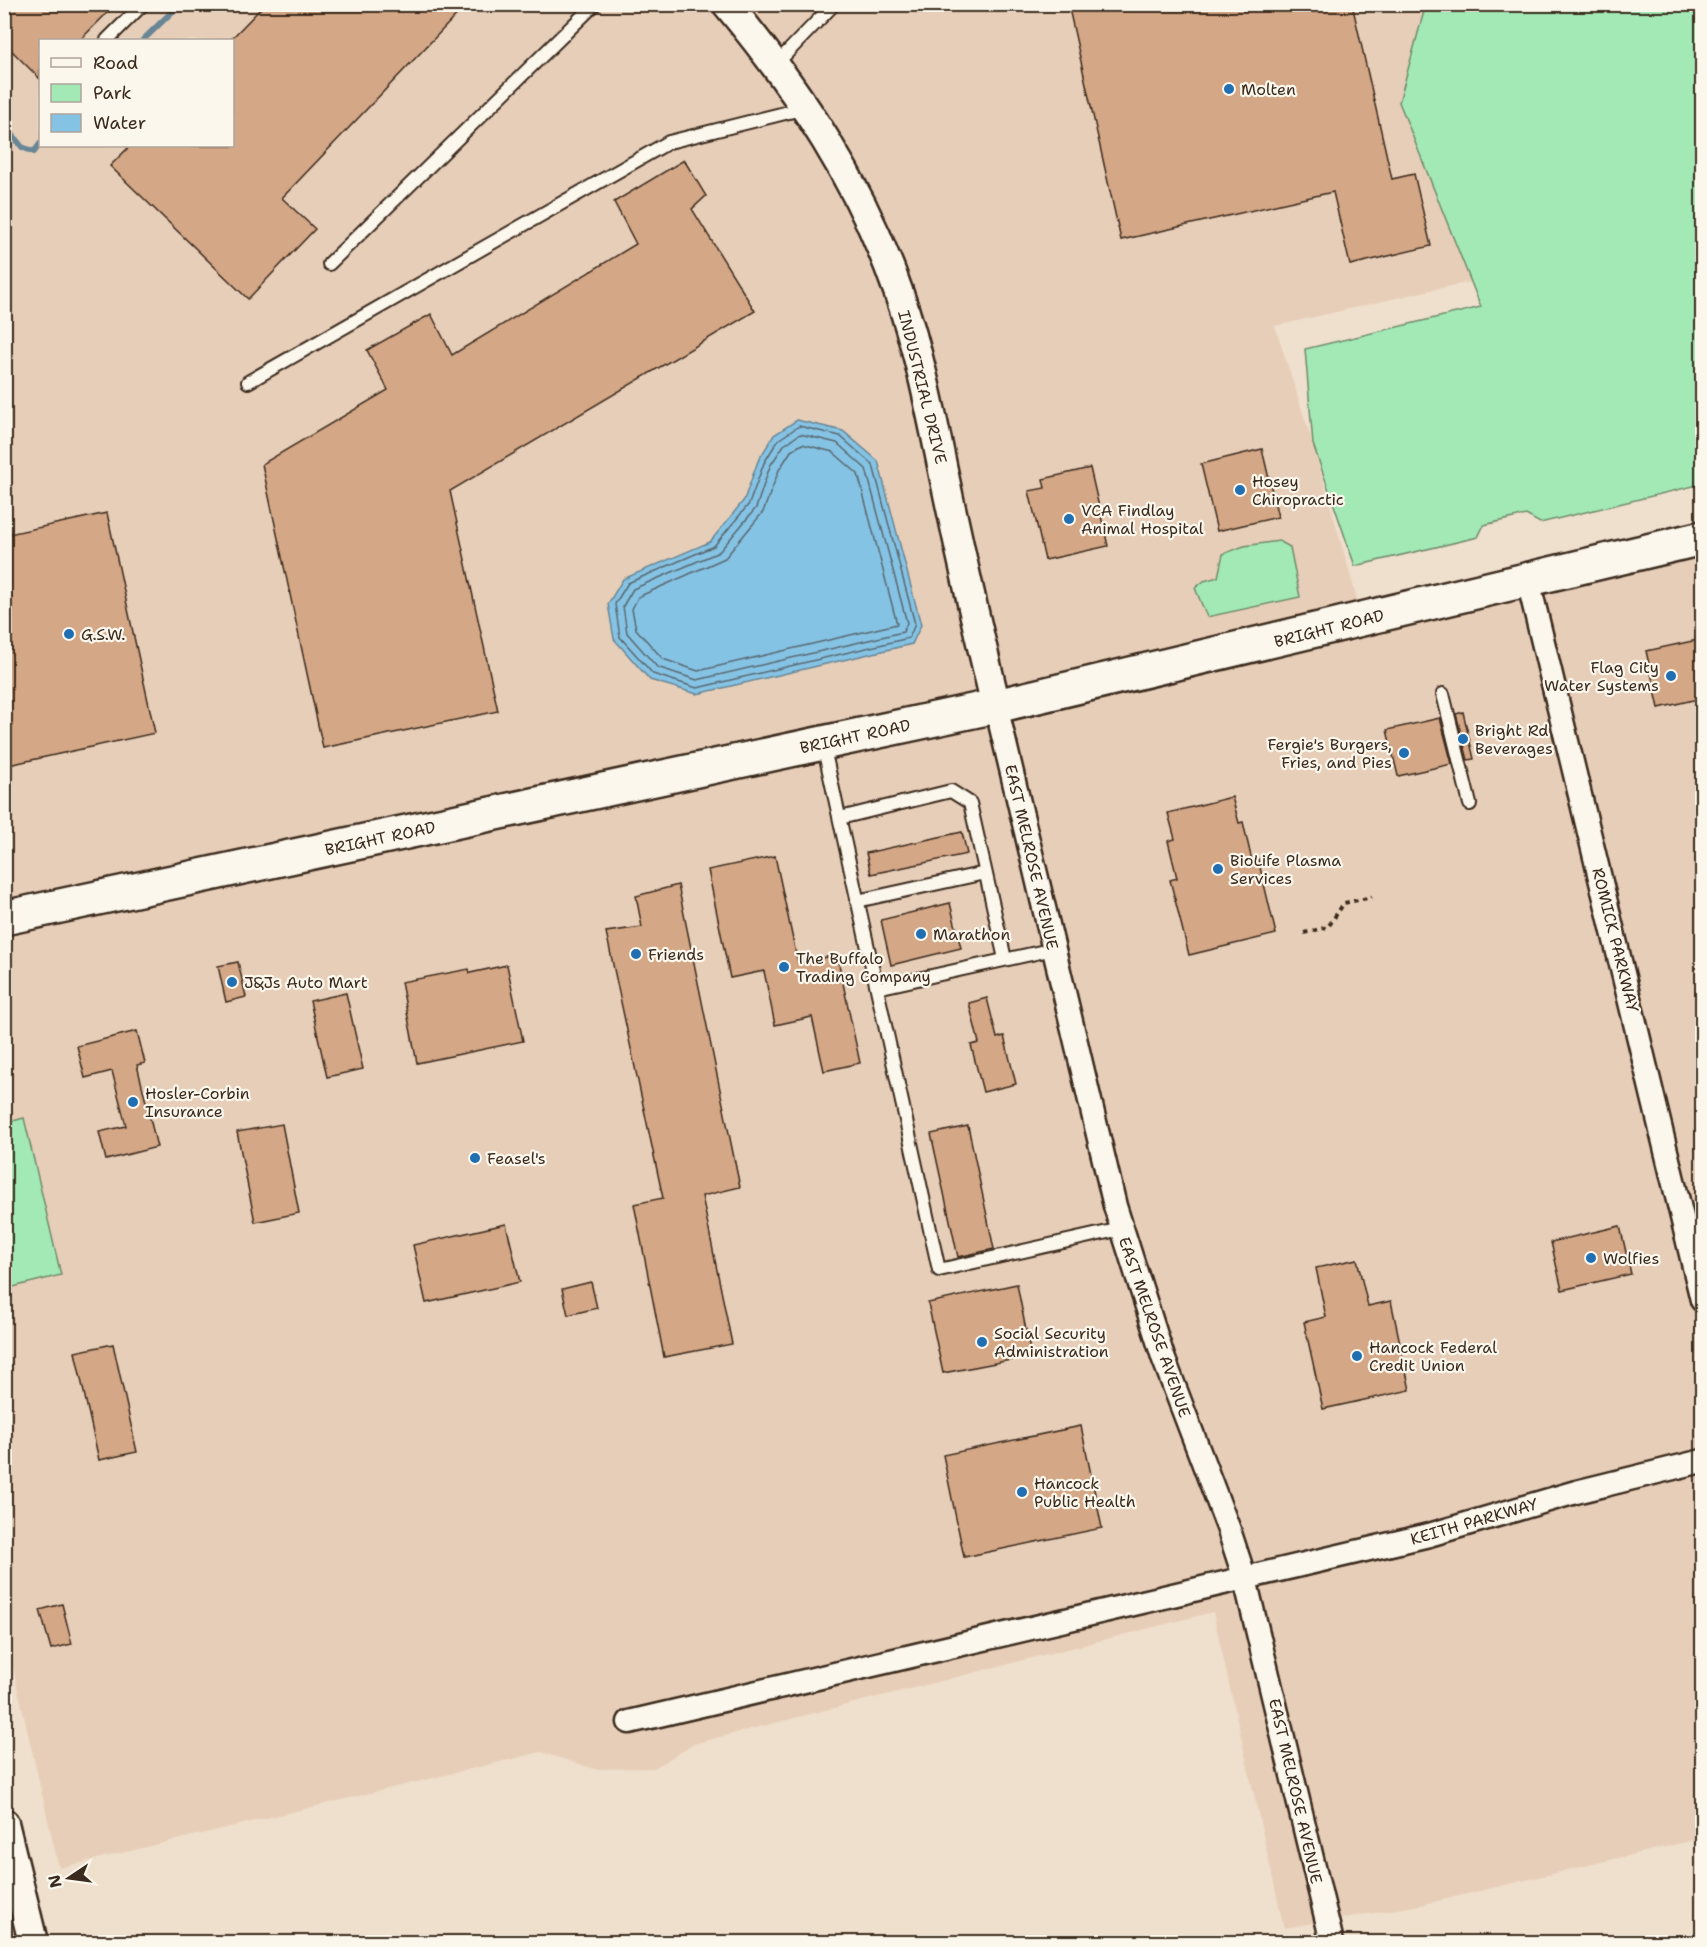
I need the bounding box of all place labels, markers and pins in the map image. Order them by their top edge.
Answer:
place label: Molten [1241,79,1296,100]
marker: Molten [1222,82,1236,96]
place label: Hosey Chiropractic [1252,471,1344,510]
marker: Hosey Chiropractic [1233,483,1247,497]
place label: VCA Findlay Animal Hospital [1081,500,1204,539]
marker: VCA Findlay Animal Hospital [1062,512,1076,526]
place label: G.S.W. [81,624,125,645]
marker: G.S.W. [62,627,76,641]
place label: Flag City Water Systems [1544,657,1659,696]
marker: Flag City Water Systems [1664,669,1678,683]
place label: Bright Rd Beverages [1475,720,1553,759]
marker: Bright Rd Beverages [1456,732,1470,746]
place label: Fergie's Burgers, Fries, and Pies [1267,734,1392,773]
marker: Fergie's Burgers, Fries, and Pies [1397,746,1411,760]
place label: BioLife Plasma Services [1230,850,1341,889]
marker: BioLife Plasma Services [1211,862,1225,876]
place label: Marathon [933,924,1010,945]
marker: Marathon [914,927,928,941]
place label: Friends [648,944,704,965]
marker: Friends [629,947,643,961]
place label: The Buffalo Trading Company [796,948,931,987]
marker: The Buffalo Trading Company [777,960,791,974]
place label: J&Js Auto Mart [244,972,368,993]
marker: J&Js Auto Mart [225,975,239,989]
place label: Hosler-Corbin Insurance [145,1083,250,1122]
marker: Hosler-Corbin Insurance [126,1095,140,1109]
place label: Feasel's [487,1148,546,1169]
marker: Feasel's [468,1151,482,1165]
place label: Wolfies [1603,1248,1659,1269]
marker: Wolfies [1584,1251,1598,1265]
place label: Social Security Administration [994,1323,1109,1362]
marker: Social Security Administration [975,1335,989,1349]
place label: Hancock Federal Credit Union [1369,1337,1497,1376]
marker: Hancock Federal Credit Union [1350,1349,1364,1363]
place label: Hancock Public Health [1034,1473,1136,1512]
marker: Hancock Public Health [1015,1485,1029,1499]

